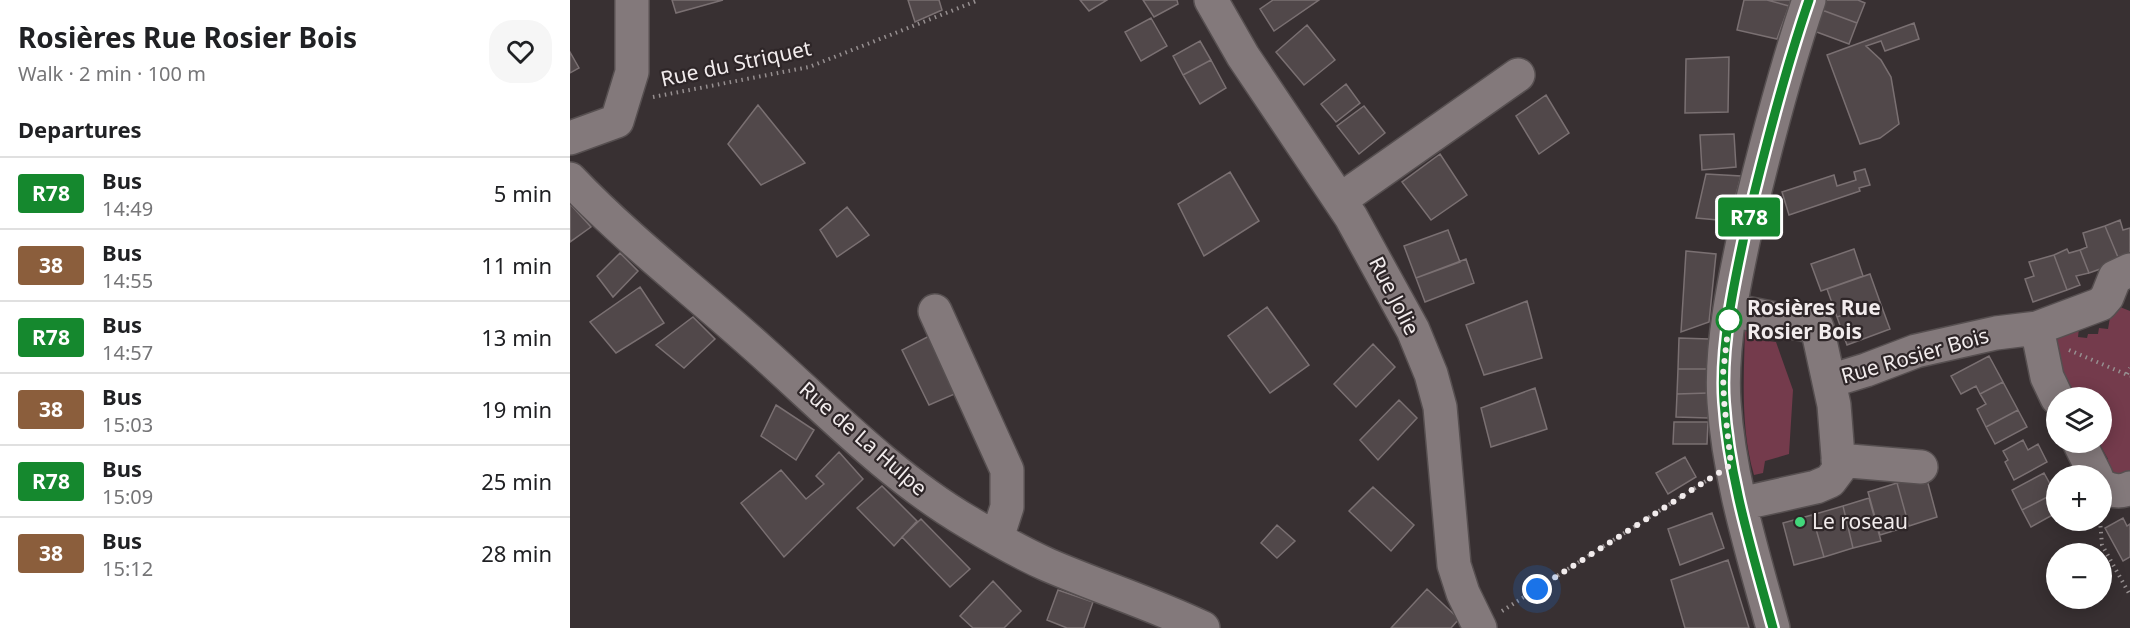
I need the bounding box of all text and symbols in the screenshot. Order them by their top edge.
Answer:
text: Rosières Rue Rosier Bois [18,18,357,56]
button: heart [489,20,552,83]
street label: Rue du Striquet [658,33,814,93]
text: Walk · 2 min · 100 m [18,60,206,87]
text: Departures [18,114,142,144]
text: Bus [102,165,142,195]
text: 5 min [494,178,552,208]
text: R78 [32,179,70,207]
text: 14:49 [102,195,153,222]
line badge: R78 [1714,198,1784,236]
text: R78 [1730,203,1768,231]
text: Bus [102,237,142,267]
text: 11 min [481,250,552,280]
text: 38 [39,251,63,279]
street label: Rue Jolie [1363,252,1427,340]
text: 14:55 [102,267,153,294]
place label: Rosières Rue Rosier Bois [1747,293,1881,345]
marker: Rosières Rue Rosier Bois [1716,307,1742,333]
text: Bus [102,309,142,339]
street label: Rue Rosier Bois [1838,321,1992,390]
text: 13 min [481,322,552,352]
text: R78 [32,323,70,351]
text: 14:57 [102,339,153,366]
street label: Rue de La Hulpe [794,375,933,501]
text: Bus [102,381,142,411]
map controls [2046,387,2112,609]
button: layers [2046,387,2112,453]
text: 19 min [481,394,552,424]
text: 38 [39,395,63,423]
text: 15:03 [102,411,153,438]
text: Bus [102,453,142,483]
button: + [2046,465,2112,531]
text: 25 min [481,466,552,496]
text: R78 [32,467,70,495]
text: 15:09 [102,483,153,510]
place label: Le roseau [1812,507,1908,535]
marker: Le roseau [1793,515,1807,529]
text: Bus [102,525,142,555]
text: 28 min [481,538,552,568]
text: 38 [39,539,63,567]
button: − [2046,543,2112,609]
text: 15:12 [102,555,153,582]
your location [1522,574,1552,604]

